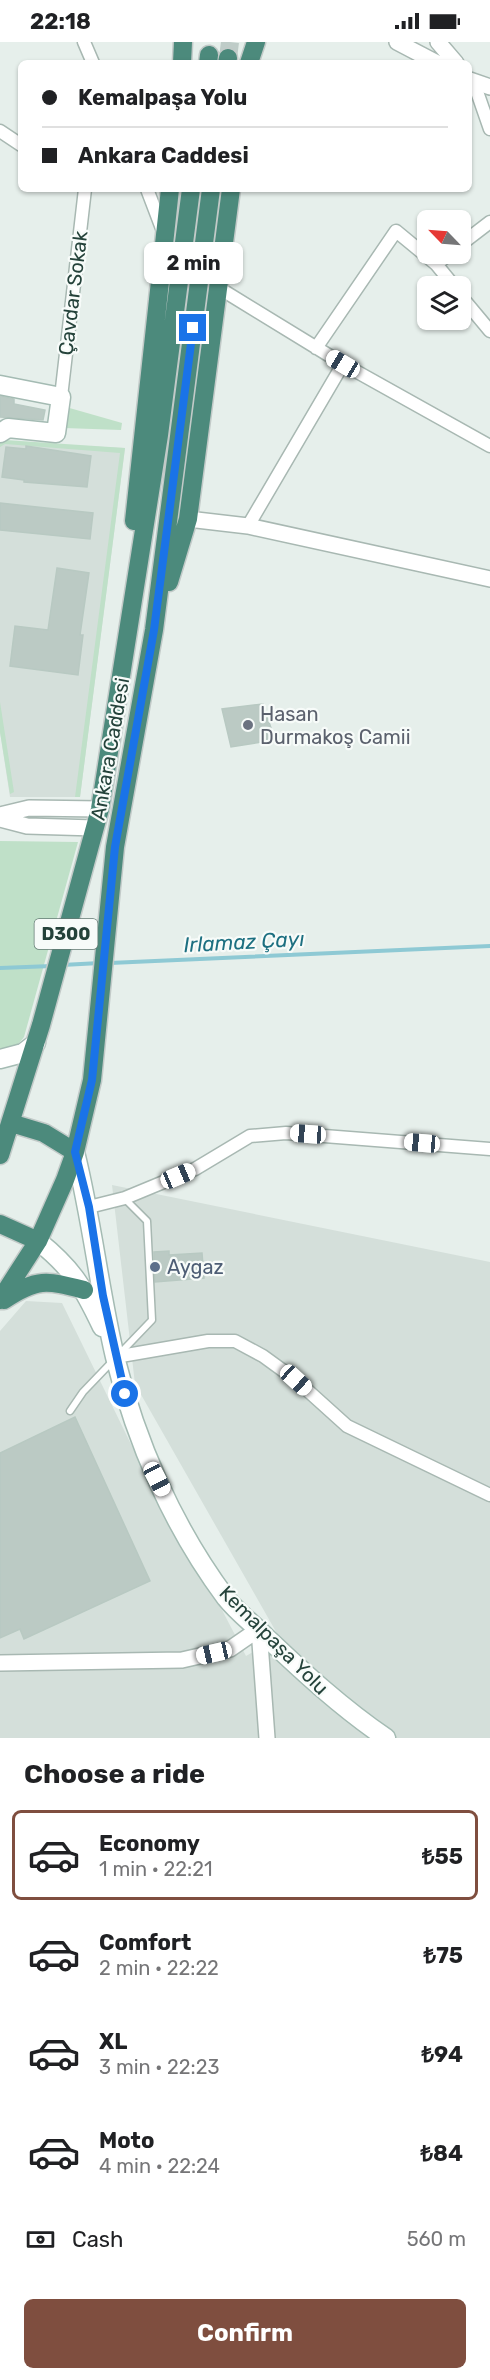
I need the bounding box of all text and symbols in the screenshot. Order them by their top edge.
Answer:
text: 22:18 [30,8,91,35]
text: Kemalpaşa Yolu [78,84,247,111]
text: Ankara Caddesi [78,142,249,169]
north arrow [417,210,471,264]
map controls [417,210,471,330]
street label: Çavdar Sokak [53,229,93,357]
callout: 2 min [144,241,242,283]
text: 2 min [166,251,221,275]
button: layers [417,276,471,330]
route end [179,314,206,341]
car [323,347,363,381]
street label: Ankara Caddesi [86,676,134,822]
place label: Hasan Durmakoş Camii [260,702,410,749]
marker: Hasan Durmakoş Camii [241,718,255,732]
road number: D300 [34,919,98,949]
water label: Irlamaz Çayı [183,926,305,957]
car [289,1124,327,1144]
car [403,1132,441,1154]
car [158,1161,198,1191]
place label: Aygaz [167,1255,224,1279]
marker: Aygaz [148,1260,162,1274]
car [277,1361,315,1399]
route start [111,1380,138,1407]
car [141,1459,173,1499]
street label: Kemalpaşa Yolu [214,1580,334,1700]
car [194,1640,234,1666]
text: Choose a ride [24,1758,205,1790]
icon: car [27,1828,81,1882]
text: Economy [99,1830,200,1857]
text: ₺55 [422,1843,463,1870]
text: 1 min · 22:21 [99,1857,213,1881]
icon: car [27,1927,81,1981]
text: Comfort [99,1929,191,1956]
text: ₺75 [424,1942,463,1969]
text: 2 min · 22:22 [99,1956,219,1980]
icon: car [27,2026,81,2080]
text: XL [99,2028,127,2055]
text: ₺94 [421,2041,463,2068]
text: 3 min · 22:23 [99,2055,219,2079]
icon: car [27,2125,81,2179]
text: Moto [99,2127,154,2154]
text: ₺84 [420,2140,463,2167]
text: 4 min · 22:24 [99,2154,220,2178]
icon: cash [24,2223,57,2256]
text: Cash [72,2226,123,2253]
text: 560 m [407,2227,466,2251]
button: Confirm [24,2299,466,2368]

